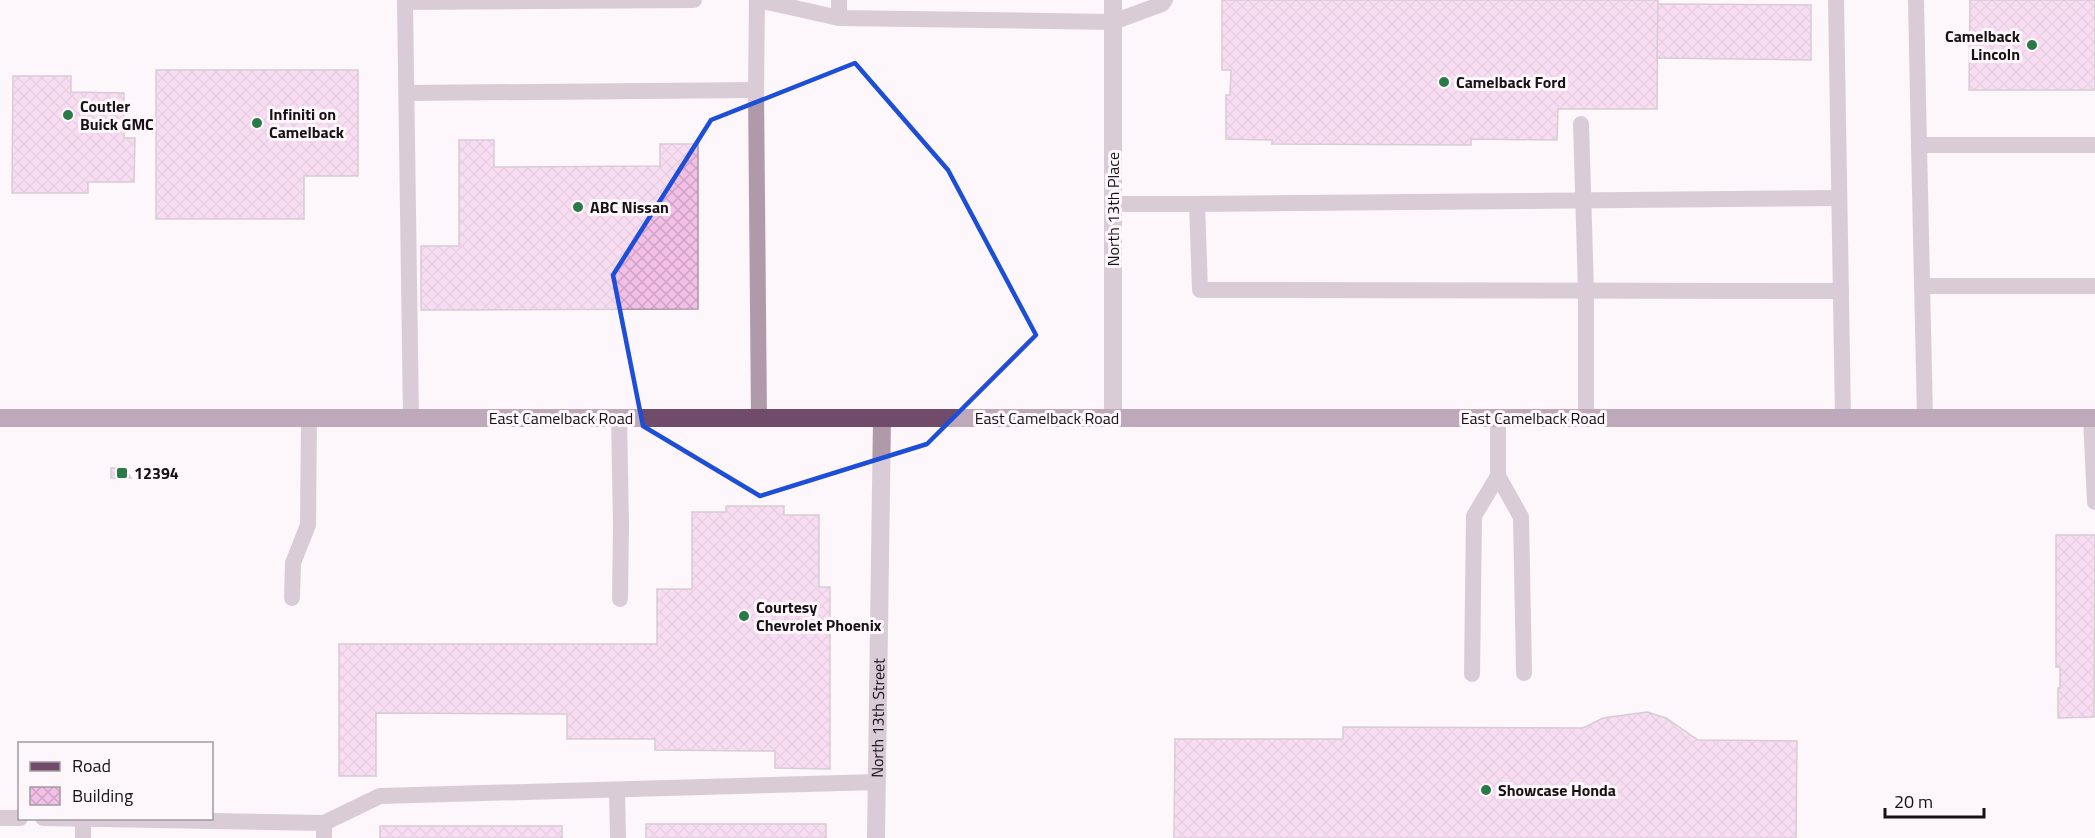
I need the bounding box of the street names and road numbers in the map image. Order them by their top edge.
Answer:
street label: North 13th Place [1101,152,1125,266]
street label: East Camelback Road [489,406,633,430]
street label: East Camelback Road [975,406,1119,430]
street label: East Camelback Road [1461,406,1605,430]
street label: North 13th Street [865,658,891,778]

